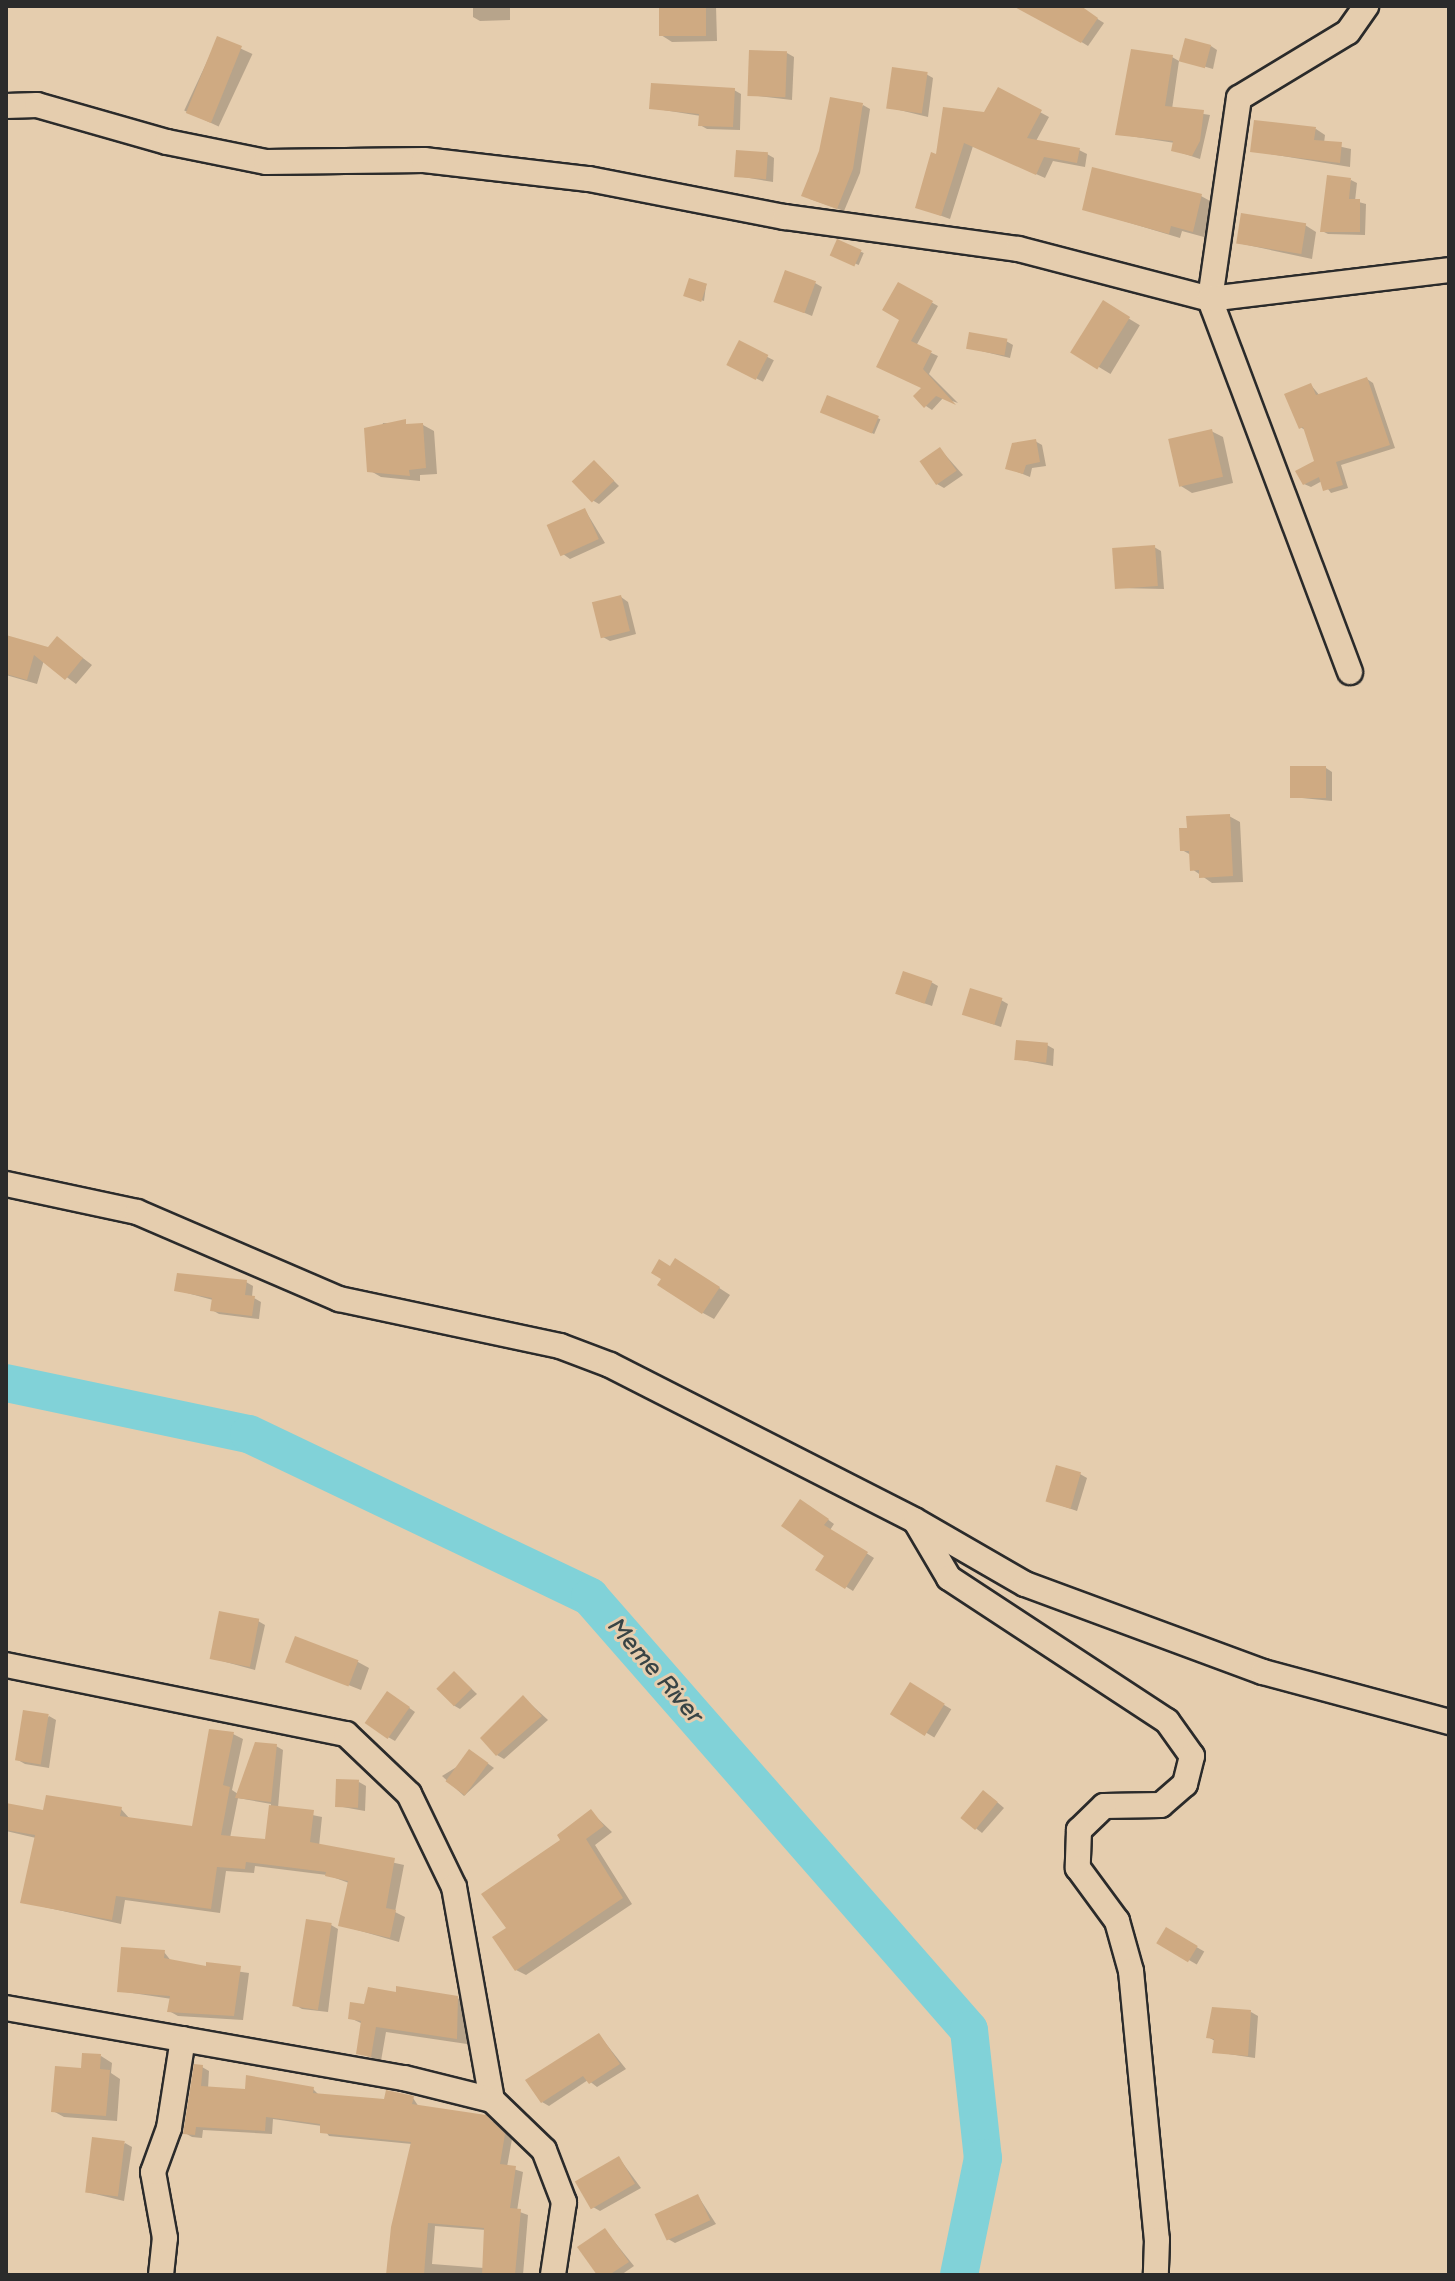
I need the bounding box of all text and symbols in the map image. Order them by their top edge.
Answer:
water label: Meme River [601,1612,709,1730]

